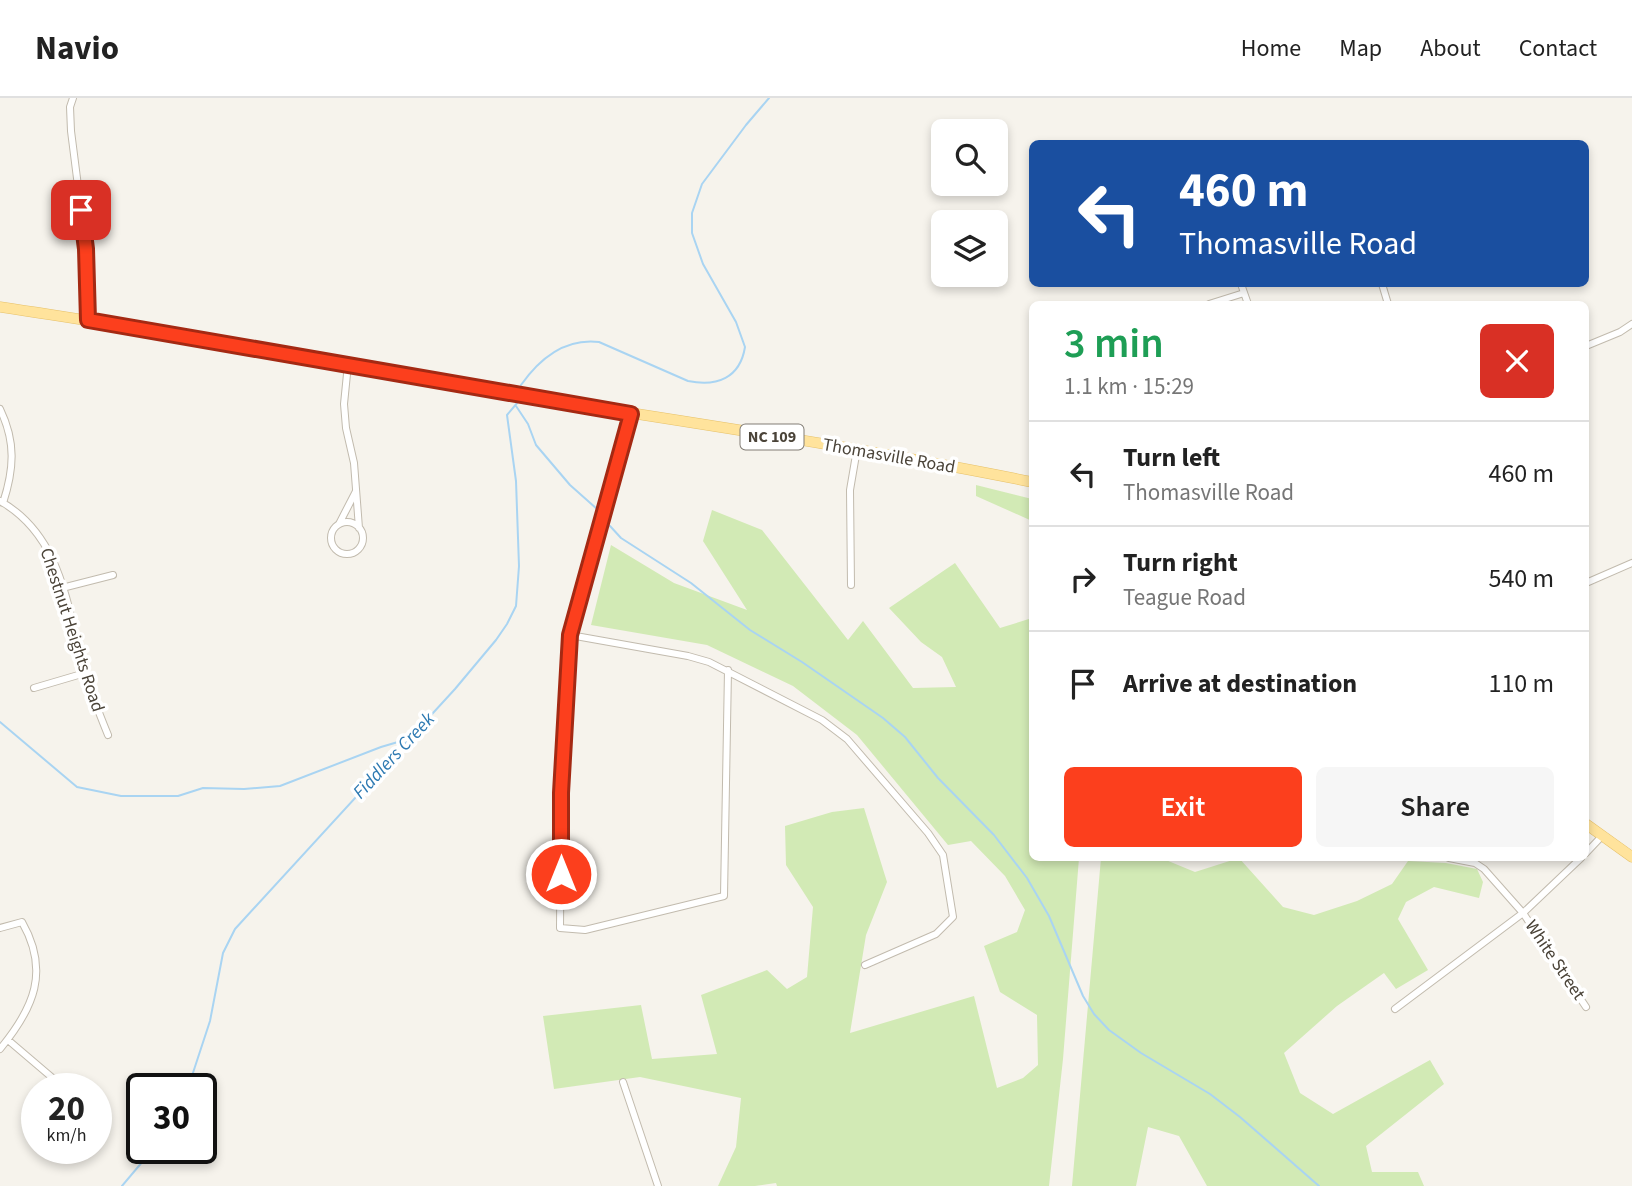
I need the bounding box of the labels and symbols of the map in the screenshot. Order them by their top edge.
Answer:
pin [51,180,111,240]
road number: NC 109 [740,424,804,450]
street label: Thomasville Road [821,432,957,480]
street label: Chestnut Heights Road [34,545,110,715]
water label: Fiddlers Creek [347,706,442,805]
position arrow [524,837,598,911]
street label: White Street [1519,915,1591,1005]
speed limit sign: 30 [126,1073,217,1164]

